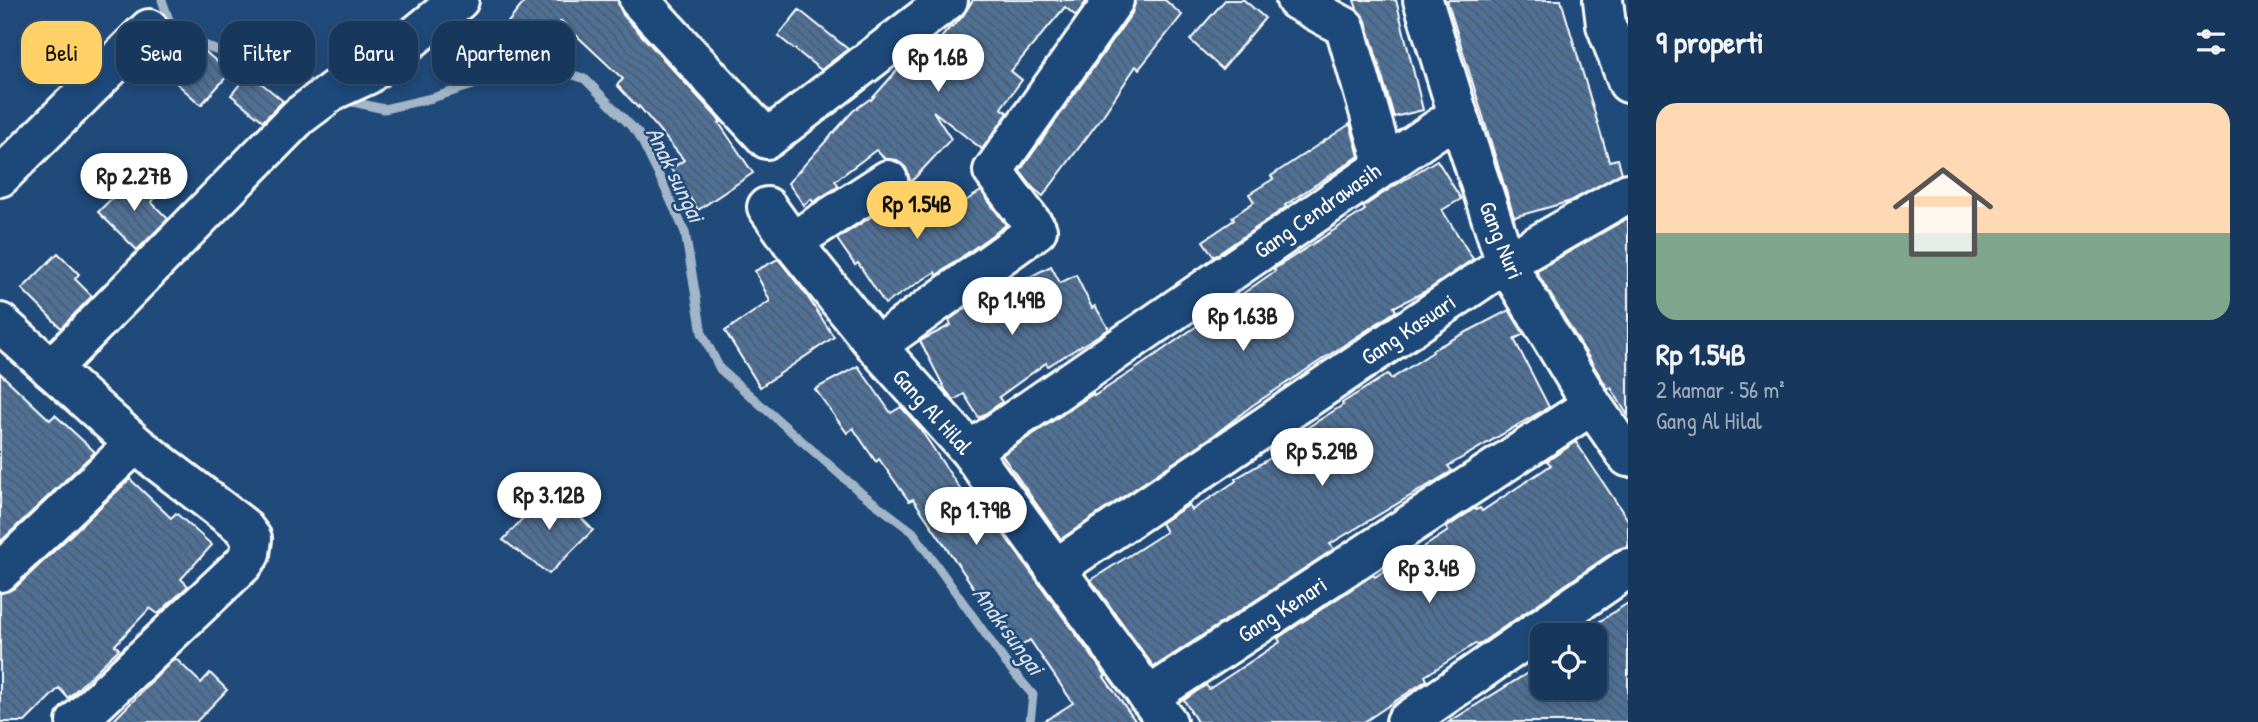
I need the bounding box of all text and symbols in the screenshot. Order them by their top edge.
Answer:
chip: Beli [21,21,102,84]
chip: Sewa [116,21,206,84]
chip: Filter [220,21,315,84]
chip: Baru [329,21,418,84]
chip: Apartemen [432,21,575,84]
text: 9 properti [1656,22,1764,62]
icon: filters [2192,23,2230,61]
pin: Rp 1.6B [873,34,1003,94]
text: Rp 1.6B [908,41,968,72]
water label: Anak sungai [638,121,714,230]
icon: home [1880,149,2006,275]
pin: Rp 2.27B [62,154,206,213]
street label: Gang Cendrawasih [1247,155,1387,265]
text: Rp 2.27B [96,160,172,191]
pin: Rp 1.54B [845,182,989,241]
text: Rp 1.54B [883,188,951,219]
street label: Gang Nuri [1472,196,1532,284]
pin: Rp 1.49B [940,278,1084,337]
text: Rp 1.49B [978,284,1046,315]
street label: Gang Kasuari [1355,286,1461,372]
pin: Rp 1.63B [1171,294,1315,353]
text: Rp 1.63B [1208,300,1278,331]
text: Rp 1.54B [1656,334,1746,374]
street label: Gang Al Hilal [886,361,980,461]
text: 2 kamar · 56 m² [1656,374,1784,405]
text: Gang Al Hilal [1656,405,1762,436]
pin: Rp 5.29B [1250,428,1394,488]
text: Rp 5.29B [1286,435,1358,466]
pin: Rp 3.12B [477,472,621,532]
text: Rp 3.12B [513,479,585,510]
pin: Rp 1.79B [904,488,1048,547]
text: Rp 1.79B [941,494,1011,525]
pin: Rp 3.4B [1364,546,1494,605]
text: Rp 3.4B [1398,552,1460,583]
street label: Gang Kenari [1231,569,1333,649]
water label: Anak sungai [965,579,1054,684]
map controls [1530,623,1607,700]
button: locate [1530,623,1607,700]

